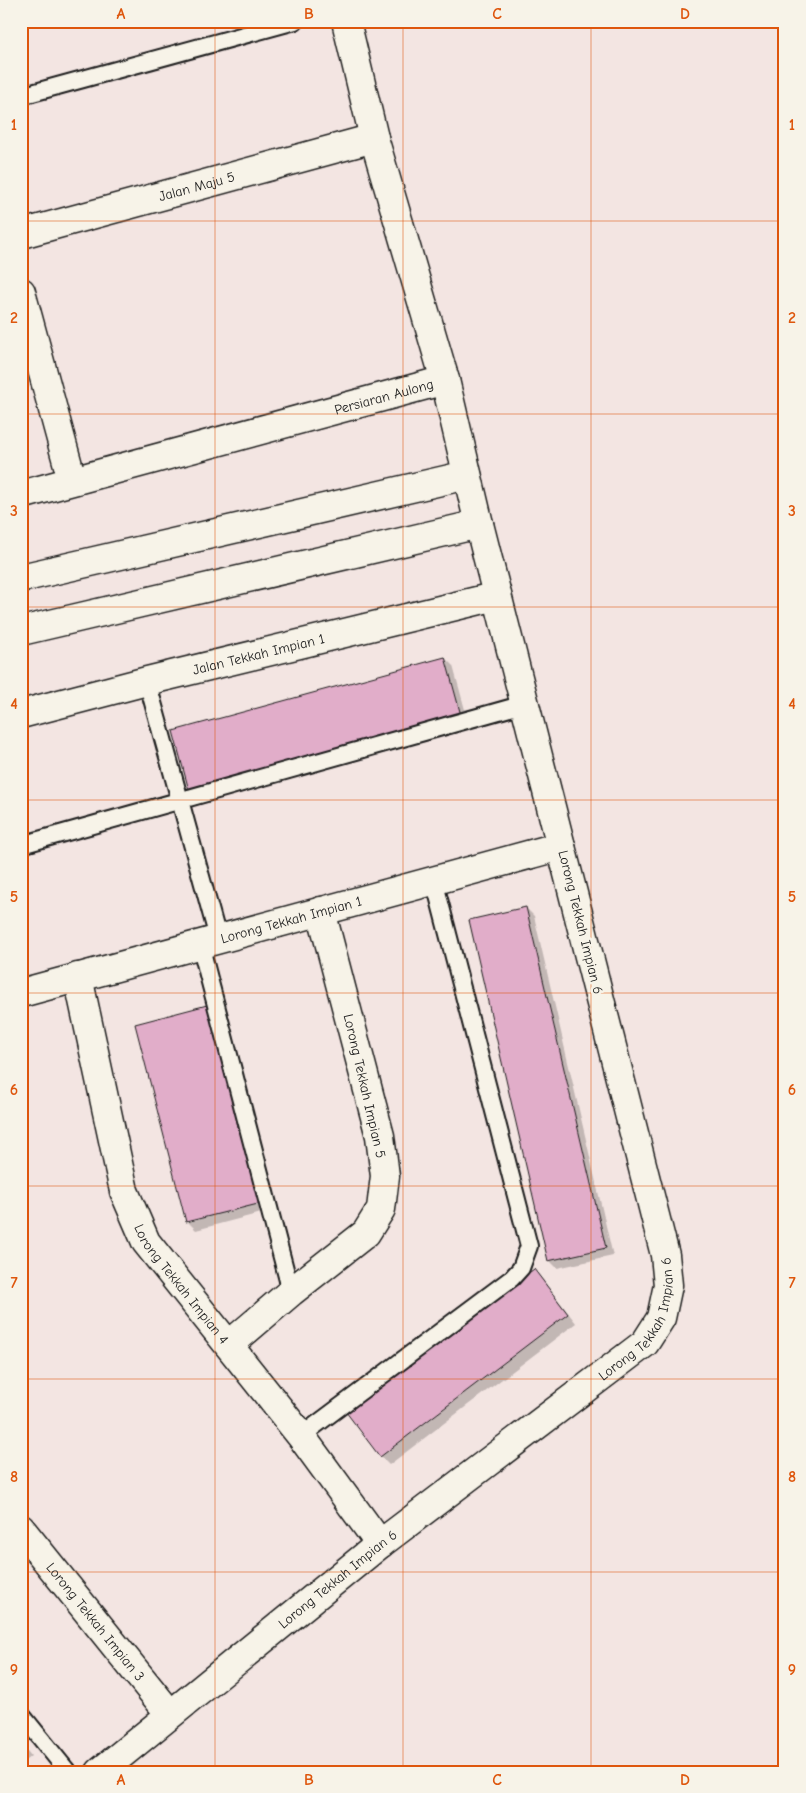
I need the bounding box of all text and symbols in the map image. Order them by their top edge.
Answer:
text: A [117,5,126,23]
text: B [304,5,314,23]
text: C [492,5,502,23]
text: D [680,5,690,23]
text: 1 [11,116,17,134]
text: 1 [789,116,795,134]
street label: Jalan Maju 5 [157,168,237,205]
text: 2 [10,309,18,327]
text: 2 [788,309,796,327]
street label: Persiaran Aulong [333,376,435,419]
text: 3 [10,502,18,520]
text: 3 [788,502,796,520]
street label: Jalan Tekkah Impian 1 [191,630,326,679]
text: 4 [10,695,18,713]
text: 4 [788,695,796,713]
street label: Lorong Tekkah Impian 6 [554,848,607,996]
text: 5 [10,888,18,906]
text: 5 [788,888,796,906]
street label: Lorong Tekkah Impian 1 [219,893,364,947]
street label: Lorong Tekkah Impian 5 [340,1012,389,1160]
text: 6 [10,1081,18,1099]
text: 6 [788,1081,796,1099]
street label: Lorong Tekkah Impian 4 [130,1222,232,1348]
street label: Lorong Tekkah Impian 6 [595,1257,677,1384]
text: 7 [10,1274,18,1292]
text: 7 [788,1274,796,1292]
text: 8 [10,1468,18,1486]
text: 8 [788,1468,796,1486]
street label: Lorong Tekkah Impian 6 [275,1526,400,1632]
street label: Lorong Tekkah Impian 3 [42,1559,148,1685]
text: 9 [10,1661,18,1679]
text: 9 [788,1661,796,1679]
text: A [117,1771,126,1789]
text: B [304,1771,314,1789]
text: C [492,1771,502,1789]
text: D [680,1771,690,1789]

